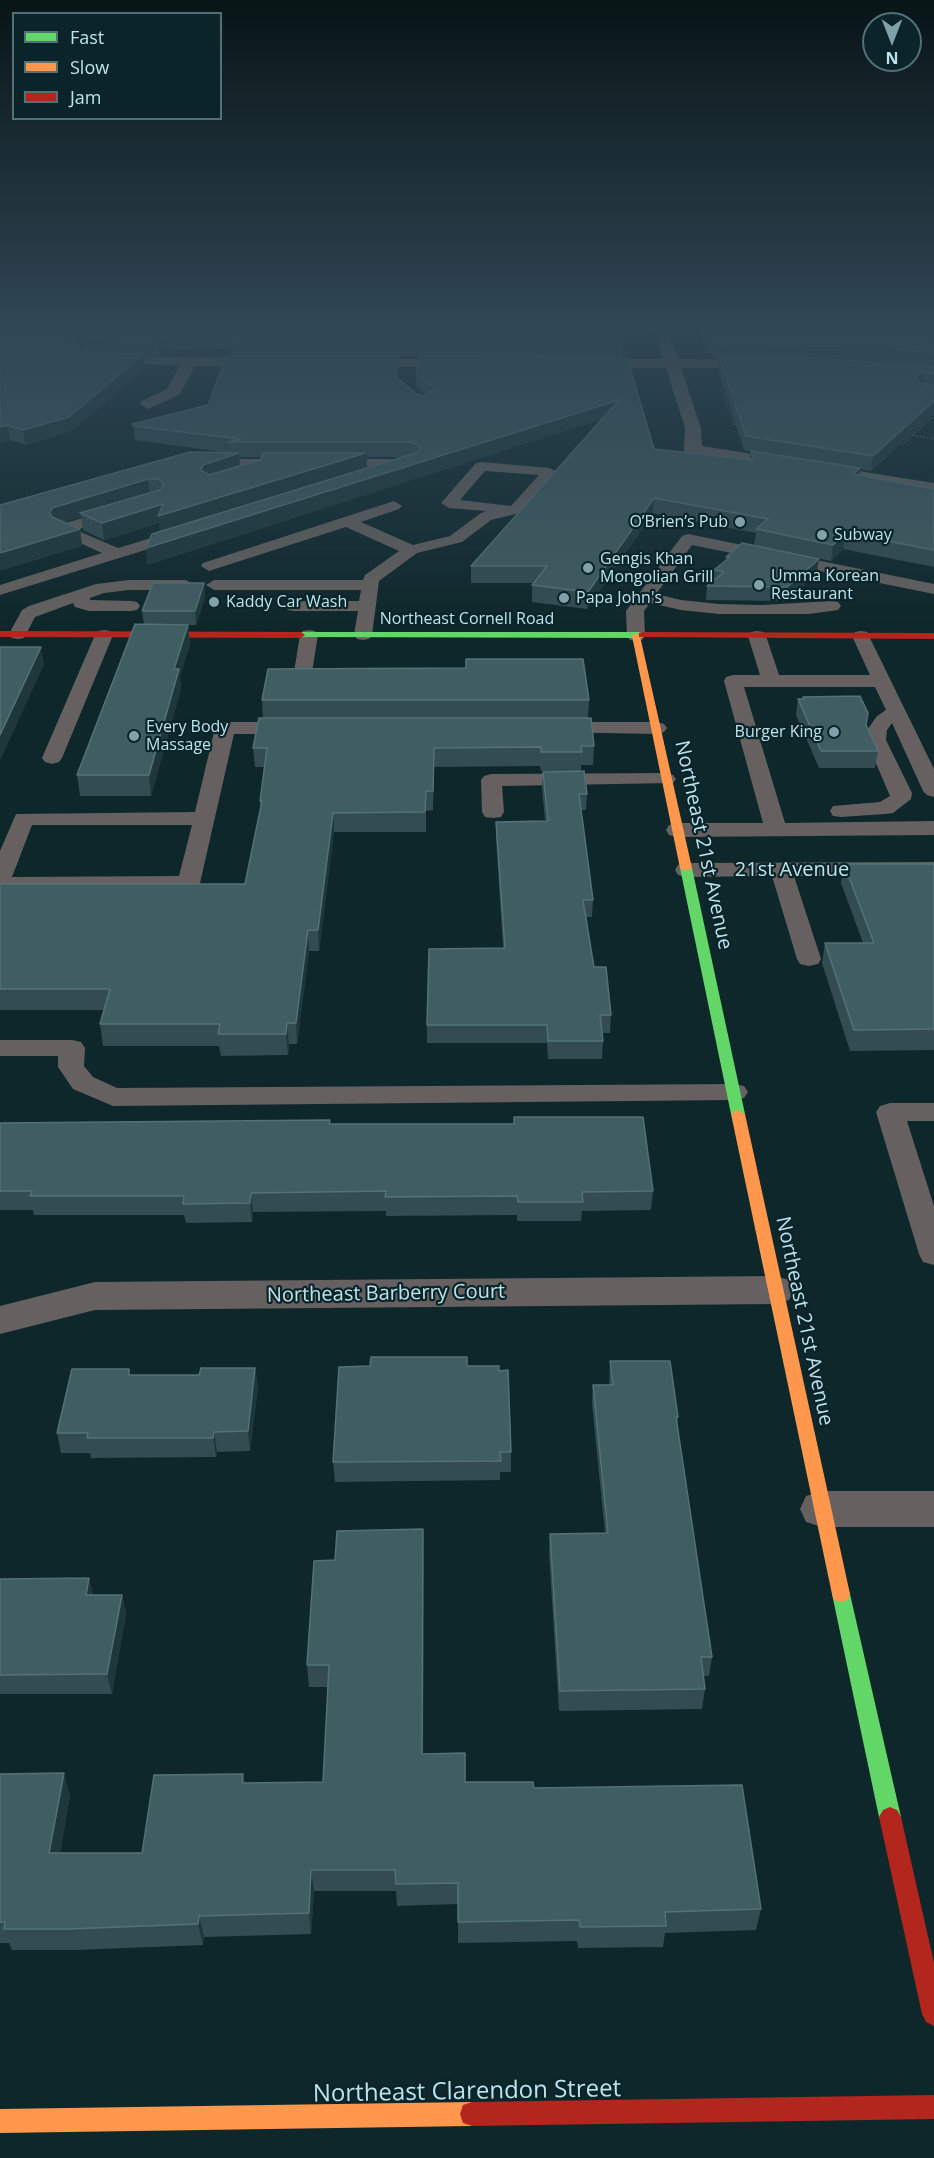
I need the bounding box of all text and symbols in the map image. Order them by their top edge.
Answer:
legend [12,12,222,120]
north arrow [862,12,922,72]
text: Fast [70,25,104,49]
text: N [886,47,899,69]
text: Slow [70,55,109,79]
text: Jam [70,85,102,109]
place label: O’Brien’s Pub [629,512,728,532]
marker: O’Brien’s Pub [733,515,747,529]
place label: Subway [834,525,892,545]
marker: Subway [815,528,829,542]
place label: Gengis Khan Mongolian Grill [600,549,713,587]
marker: Gengis Khan Mongolian Grill [581,561,595,575]
place label: Umma Korean Restaurant [771,566,879,604]
marker: Umma Korean Restaurant [752,578,766,592]
place label: Papa John's [576,588,662,608]
marker: Papa John's [557,591,571,605]
place label: Kaddy Car Wash [226,592,347,612]
marker: Kaddy Car Wash [207,595,221,609]
street label: Northeast Cornell Road [380,609,554,629]
place label: Every Body Massage [146,717,228,755]
place label: Burger King [735,722,822,742]
marker: Burger King [827,725,841,739]
marker: Every Body Massage [127,729,141,743]
street label: Northeast 21st Avenue [669,738,737,952]
street label: 21st Avenue [735,858,849,882]
street label: Northeast 21st Avenue [770,1214,838,1428]
street label: Northeast Barberry Court [267,1280,505,1308]
street label: Northeast Clarendon Street [313,2075,621,2109]

